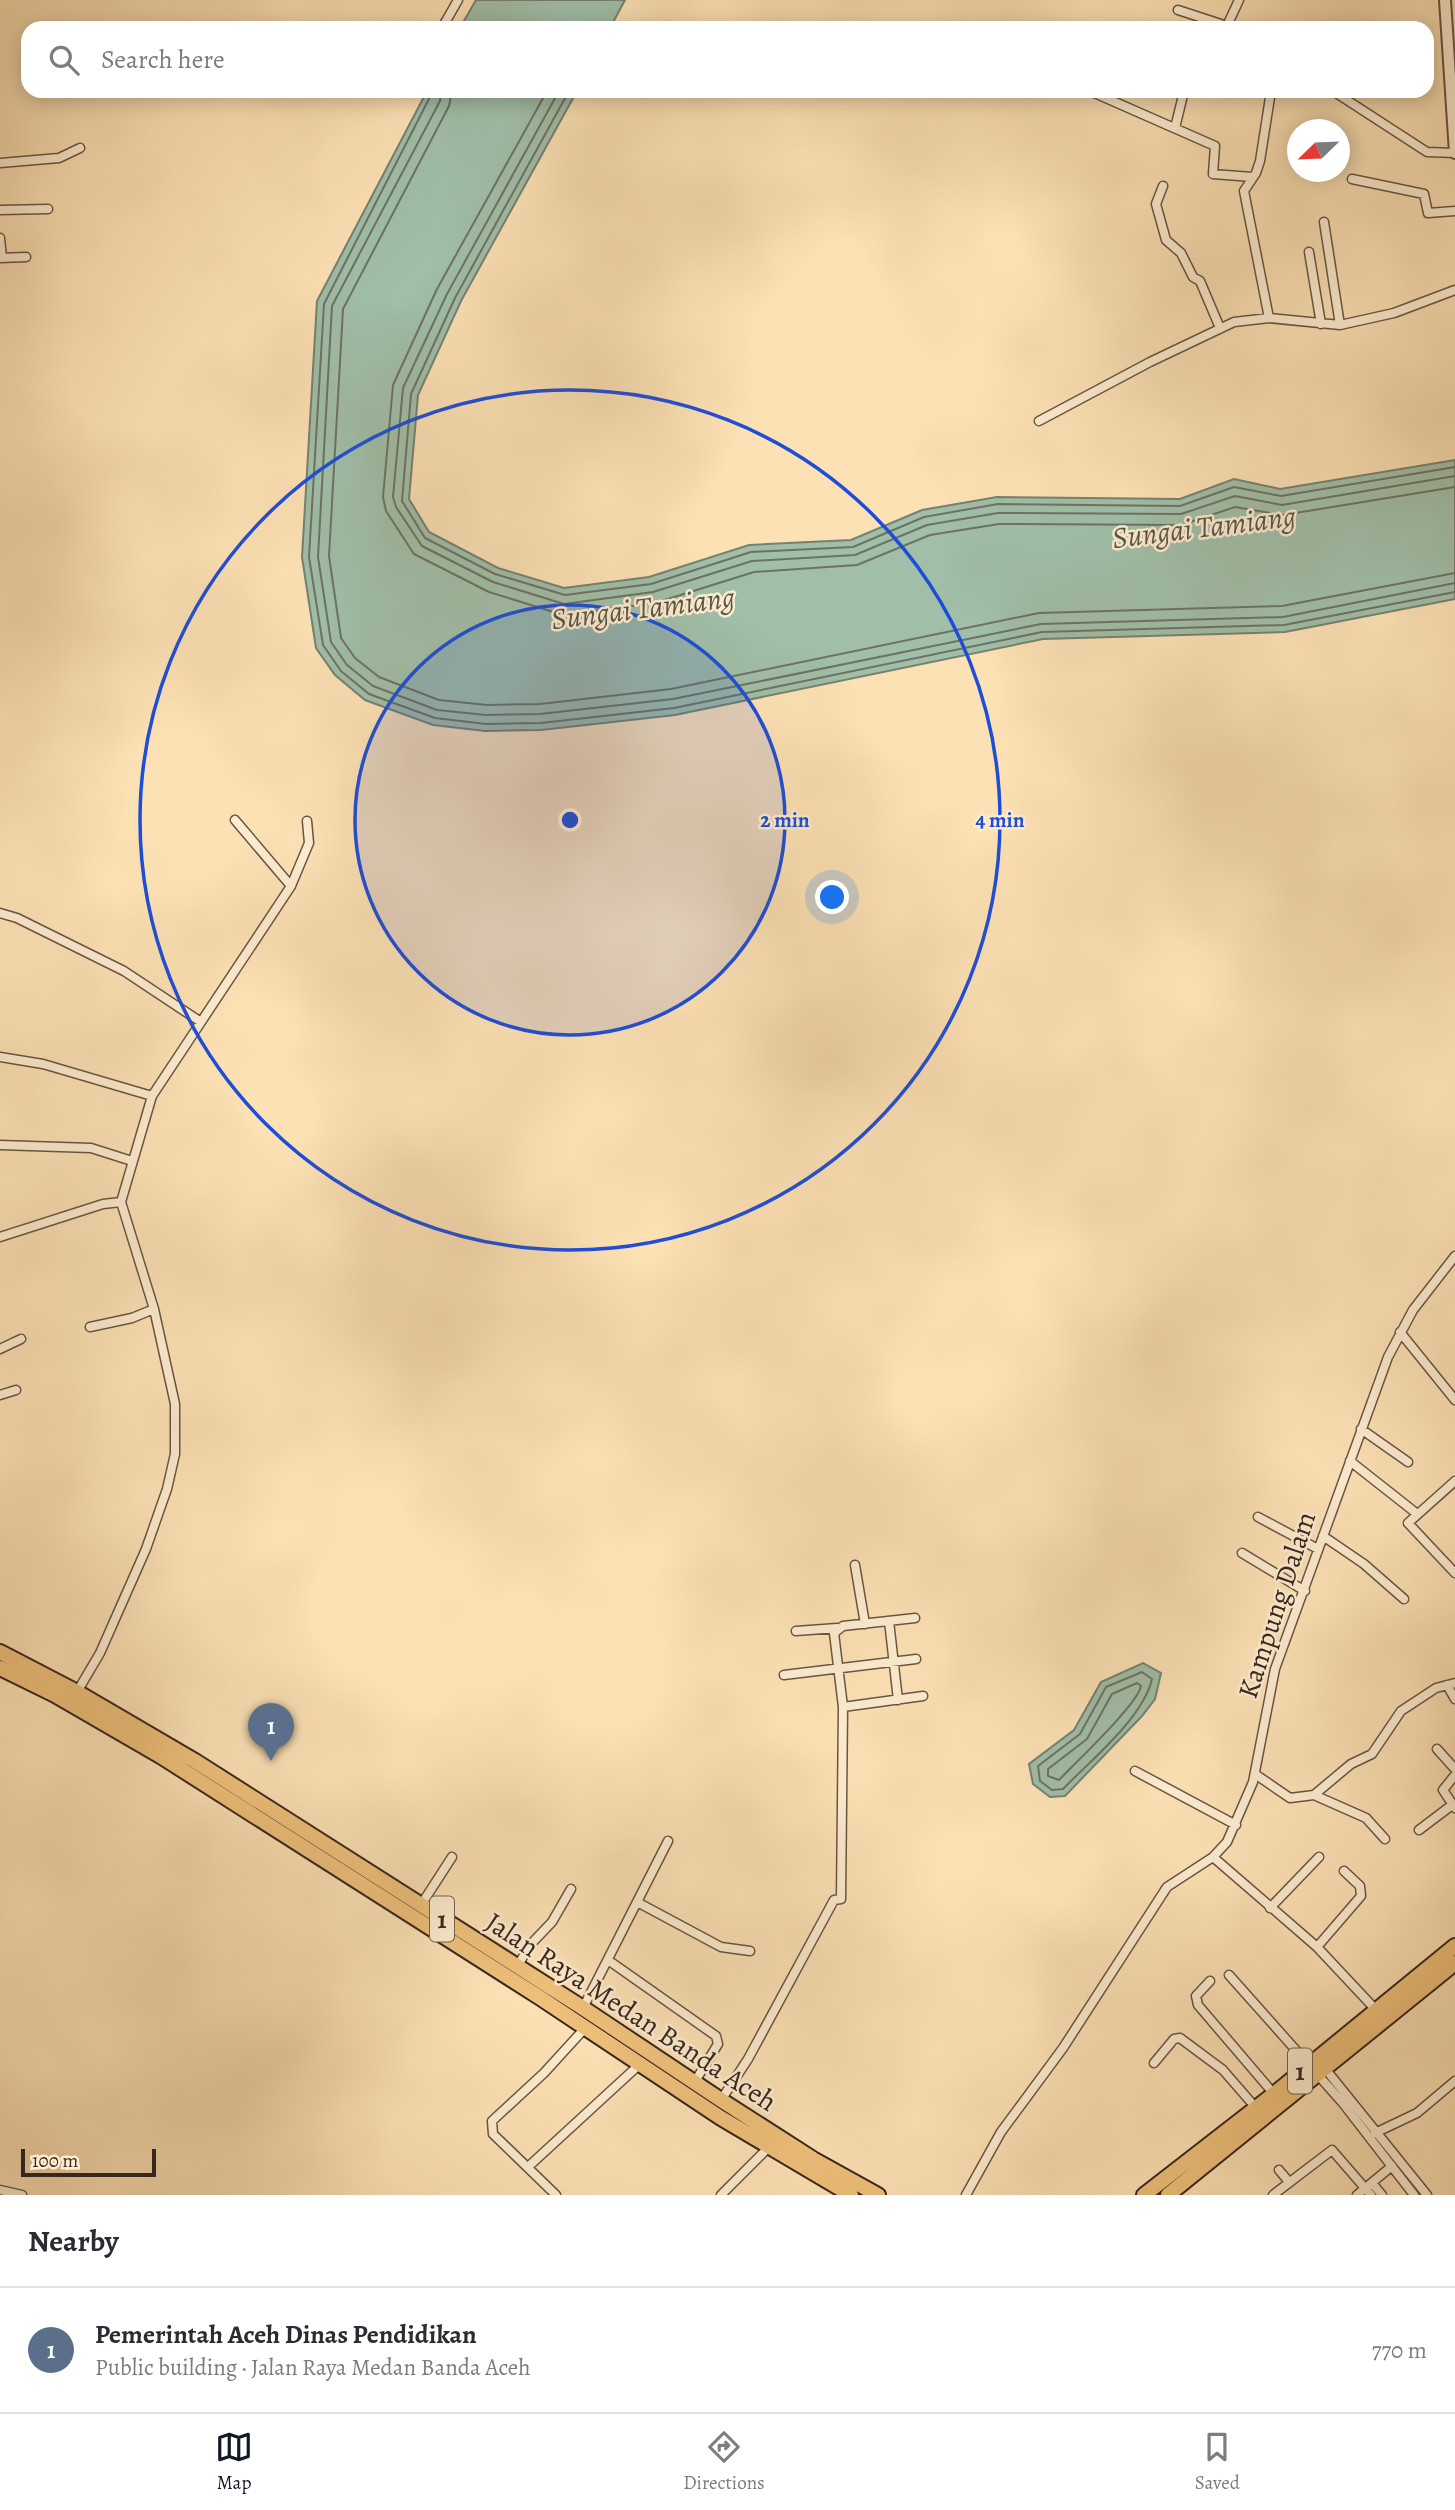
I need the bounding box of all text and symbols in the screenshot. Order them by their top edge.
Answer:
search box [21,21,1434,98]
icon: search [45,41,83,79]
text: Search here [101,42,225,77]
north arrow [1287,119,1350,182]
water label: Sungai Tamiang [1110,496,1299,558]
water label: Sungai Tamiang [549,577,738,639]
text: 2 min [760,806,810,834]
text: 4 min [975,806,1025,834]
centre of rings [558,808,582,832]
your location [815,880,849,914]
street label: Kampung Dalam [1229,1507,1325,1703]
pin: 1 [248,1703,294,1761]
road number: 1 [430,1896,454,1942]
street label: Jalan Raya Medan Banda Aceh [478,1903,784,2121]
road number: 1 [1288,2048,1312,2094]
scale bar [21,2146,156,2178]
text: 100 m [32,2148,78,2174]
text: Nearby [28,2221,119,2261]
text: Pemerintah Aceh Dinas Pendidikan [95,2317,477,2352]
text: 1 [47,2335,55,2366]
text: 770 m [1372,2335,1427,2366]
text: Public building · Jalan Raya Medan Banda Aceh [95,2352,530,2383]
tab: Map [215,2428,253,2496]
tab: Directions [683,2428,765,2496]
tab: Saved [1195,2428,1240,2496]

